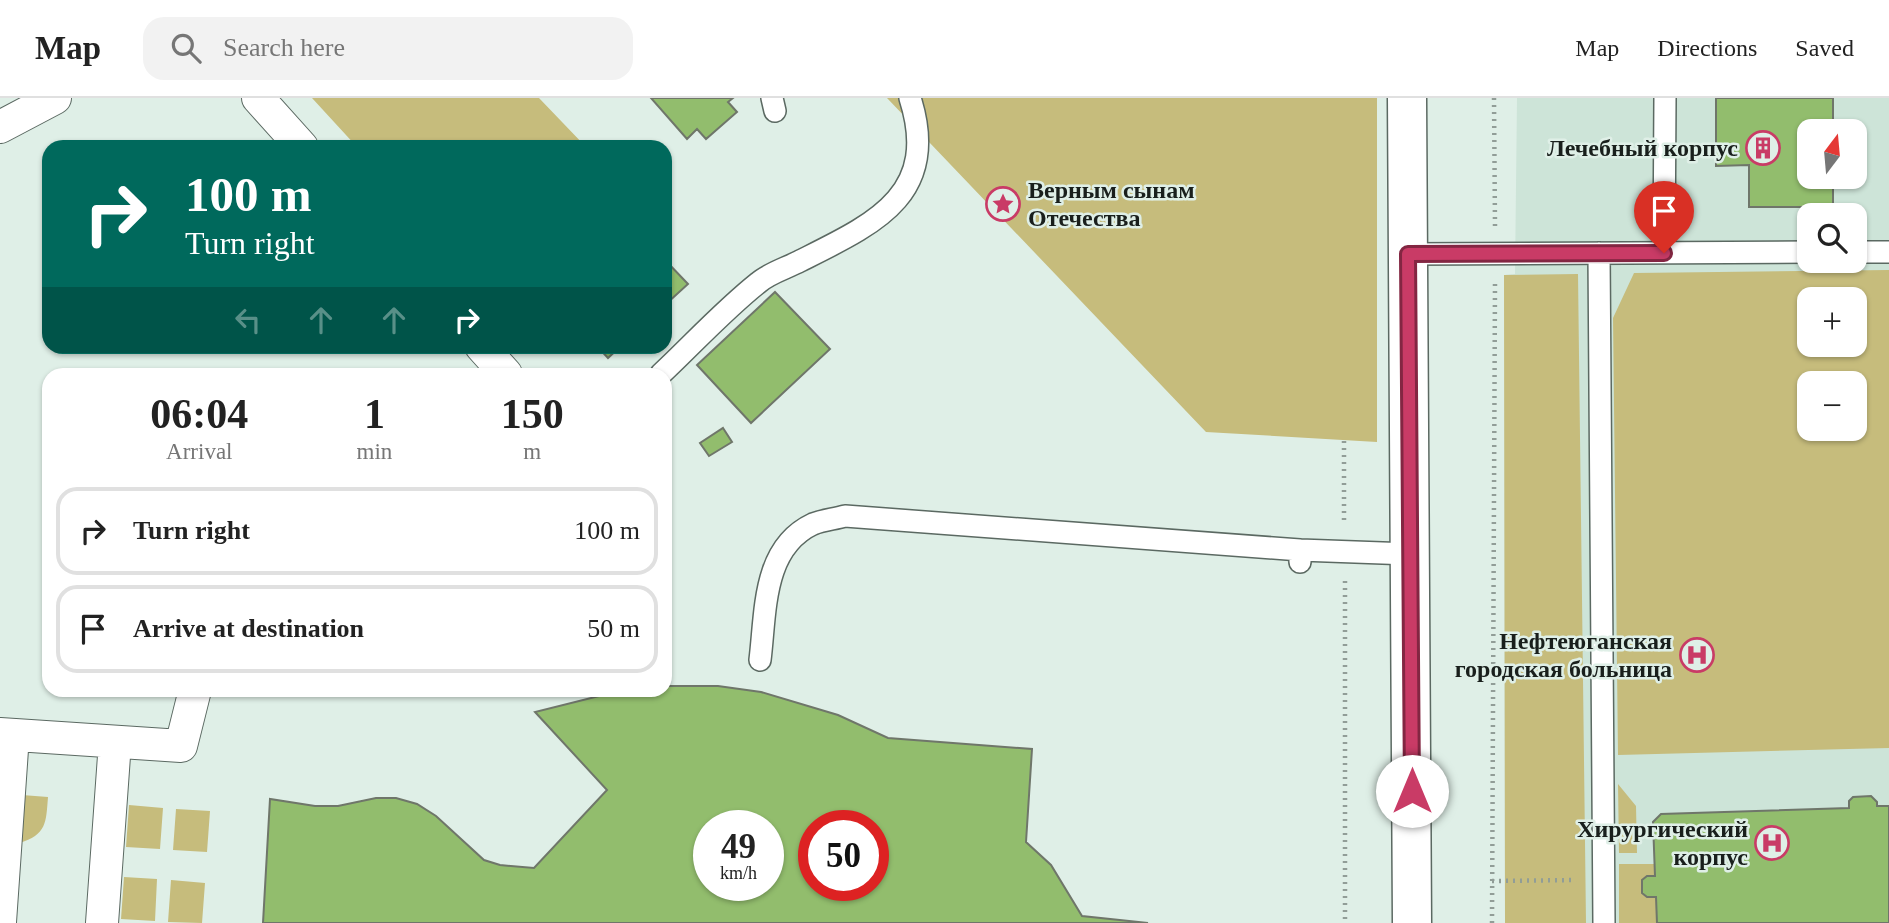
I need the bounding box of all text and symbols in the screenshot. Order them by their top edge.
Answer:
search box [143,17,633,80]
icon: search [167,29,205,67]
text: Map [35,30,101,66]
text: Search here [223,33,345,62]
text: Map [1575,35,1619,61]
text: Directions [1657,35,1757,61]
text: Saved [1795,35,1854,61]
north arrow [1797,119,1867,189]
map controls [1797,119,1867,441]
building icon: Лечебный корпус [1744,129,1782,167]
place label: Лечебный корпус [1547,135,1738,161]
text: 100 m [185,167,312,222]
icon: right [70,168,161,259]
place label: Верным сынам Отечества [1028,177,1195,231]
pin [1634,181,1694,253]
place icon: Верным сынам Отечества [984,185,1022,223]
icon: arrive [1645,192,1683,230]
button: search [1797,203,1867,273]
text: Turn right [185,225,315,261]
button: + [1797,287,1867,357]
icon: left [229,301,267,339]
icon: ahead [302,301,340,339]
icon: ahead [375,301,413,339]
icon: right [448,301,486,339]
button: − [1797,371,1867,441]
text: 06:04 [150,391,248,437]
text: 1 [364,391,385,437]
text: 150 [501,391,564,437]
text: Arrival [166,439,233,464]
text: min [357,439,392,464]
text: m [523,439,541,464]
icon: right [74,512,112,550]
text: Turn right [133,516,250,545]
text: 100 m [574,516,640,545]
icon: arrive [74,610,112,648]
text: Arrive at destination [133,614,364,643]
text: 50 m [587,614,640,643]
place label: Нефтеюганская городская больница [1455,628,1672,682]
hospital icon: Нефтеюганская городская больница [1678,636,1716,674]
position arrow [1375,754,1449,828]
speed limit sign: 50 [798,810,889,901]
place label: Хирургический корпус [1577,816,1748,870]
hospital icon: Хирургический корпус [1753,824,1791,862]
text: 49 [721,827,756,866]
text: km/h [720,863,757,883]

